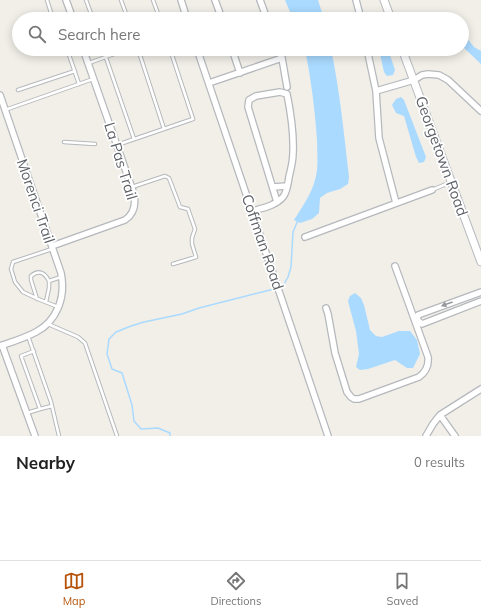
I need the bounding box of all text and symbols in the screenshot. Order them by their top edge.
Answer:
search box [12,12,469,56]
icon: search [26,23,48,45]
text: Search here [58,25,140,44]
street label: Georgetown Road [411,93,473,219]
street label: La Pas Trail [100,120,142,202]
street label: Morenci Trail [13,156,59,246]
street label: Coffman Road [238,192,288,292]
one-way arrow [441,302,453,308]
text: Nearby [16,452,75,473]
text: 0 results [414,454,465,470]
tab: Map [63,570,85,608]
tab: Directions [211,570,261,608]
tab: Saved [387,570,418,608]

